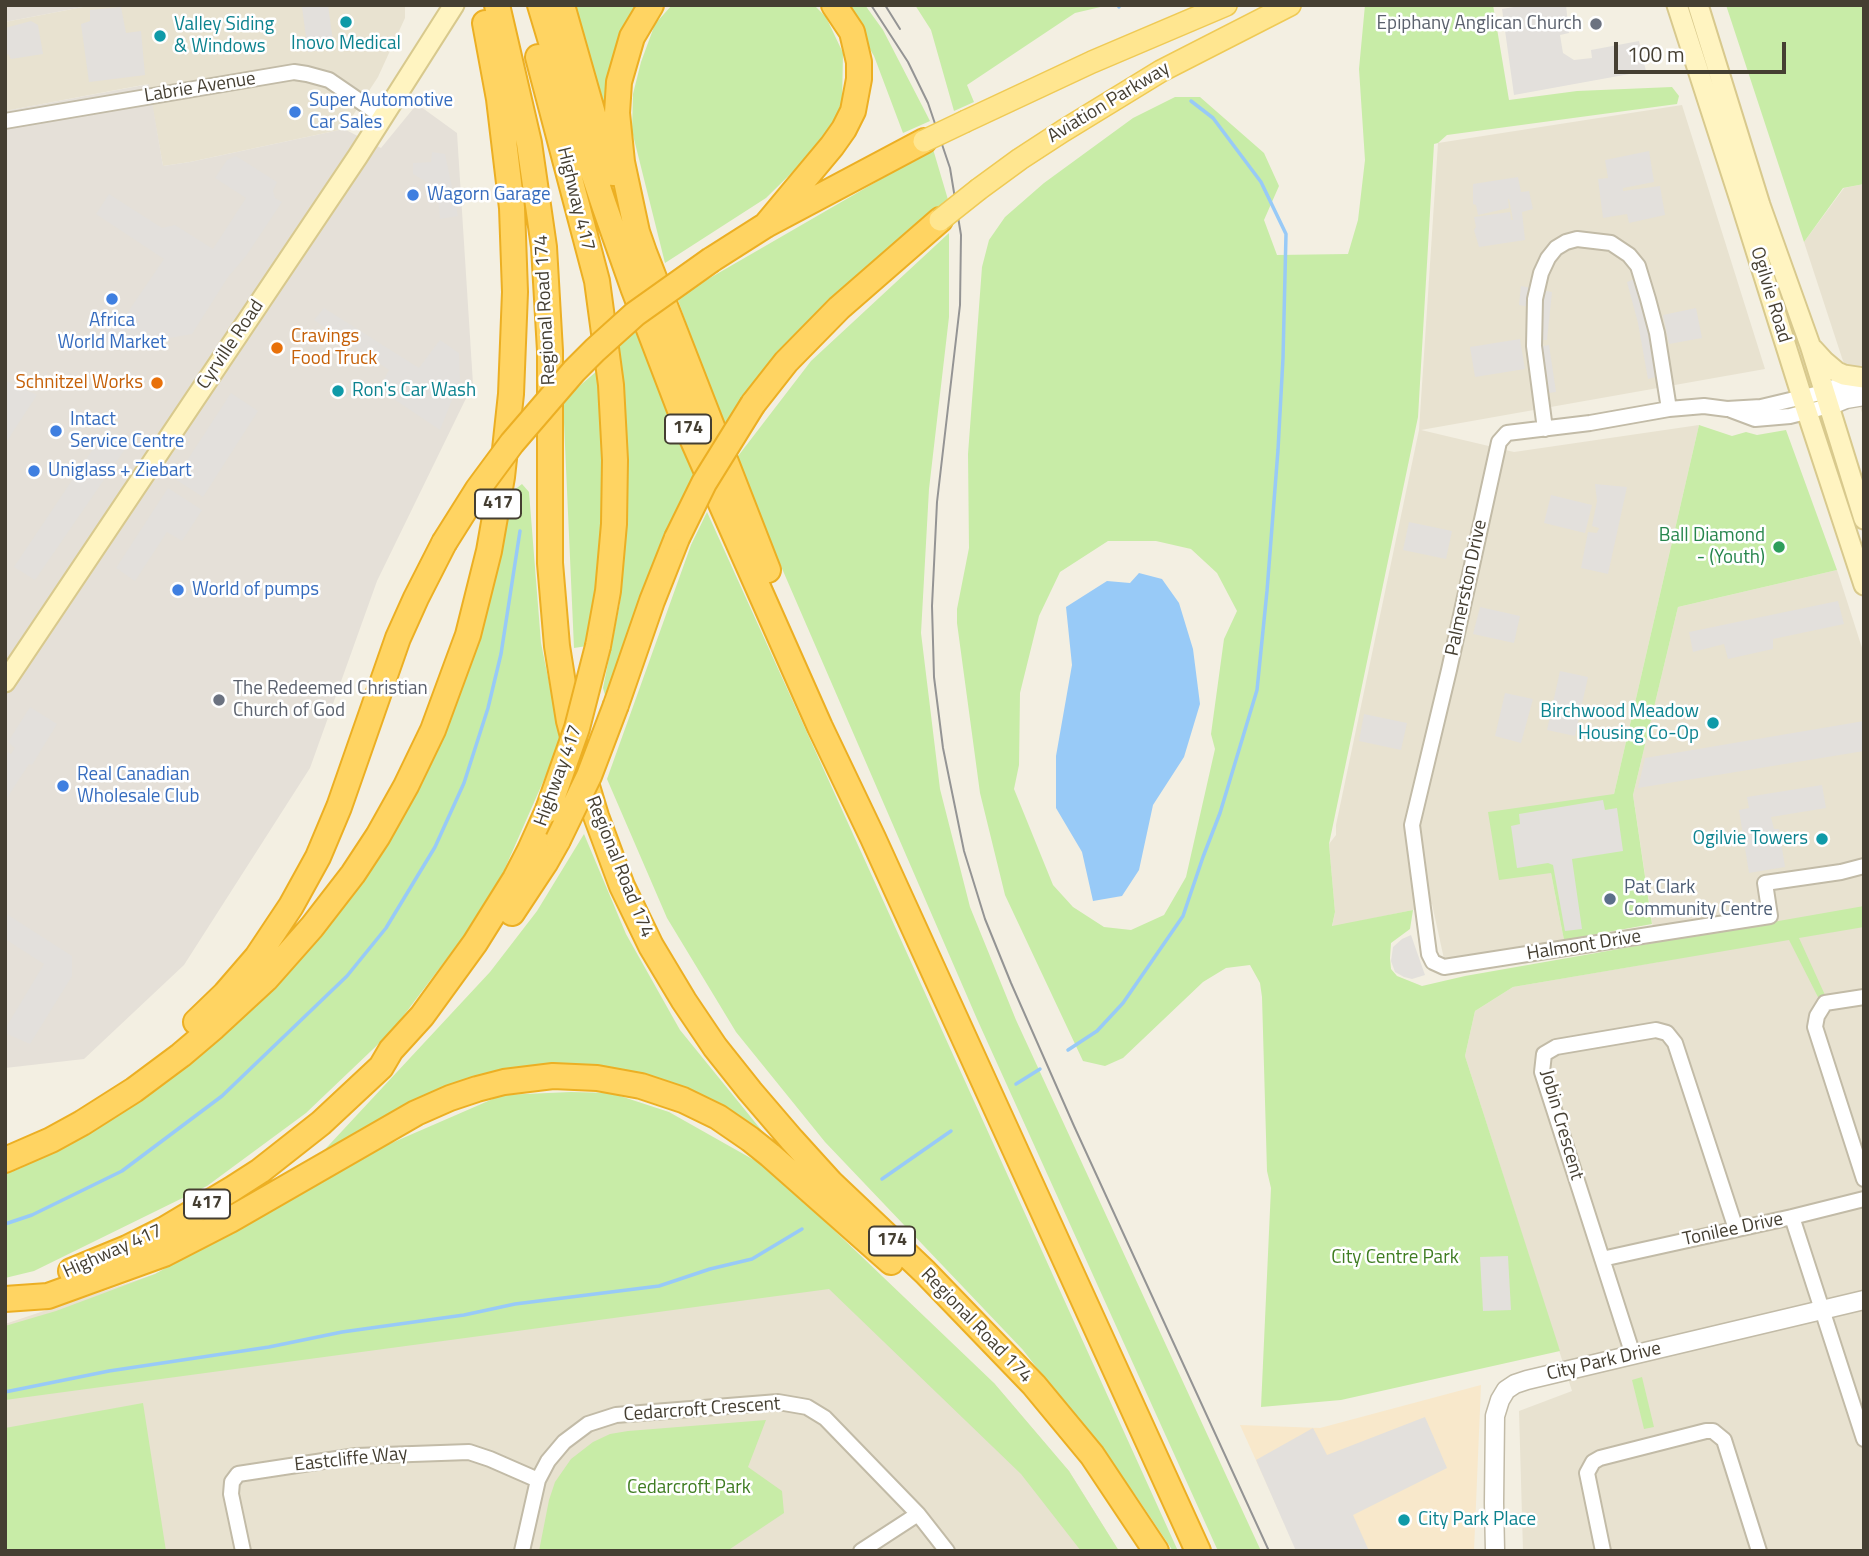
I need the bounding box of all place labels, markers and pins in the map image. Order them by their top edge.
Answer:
place label: Epiphany Anglican Church [1377,13,1582,35]
place label: Valley Siding & Windows [174,14,274,58]
marker: Inovo Medical [338,14,354,30]
marker: Epiphany Anglican Church [1588,16,1604,32]
marker: Valley Siding & Windows [152,28,168,44]
place label: Inovo Medical [291,33,401,55]
place label: Super Automotive Car Sales [309,90,453,134]
marker: Super Automotive Car Sales [287,104,303,120]
place label: Wagorn Garage [427,184,550,206]
marker: Wagorn Garage [405,187,421,203]
marker: Africa World Market [104,291,120,307]
place label: Africa World Market [58,310,166,354]
place label: Cravings Food Truck [291,326,377,370]
marker: Cravings Food Truck [269,340,285,356]
place label: Schnitzel Works [15,372,143,394]
marker: Schnitzel Works [149,375,165,391]
place label: Ron's Car Wash [352,380,476,402]
marker: Ron's Car Wash [330,383,346,399]
place label: Intact Service Centre [70,409,184,453]
marker: Intact Service Centre [48,423,64,439]
place label: Uniglass + Ziebart [48,460,192,482]
marker: Uniglass + Ziebart [26,463,42,479]
place label: Ball Diamond - (Youth) [1659,525,1765,569]
marker: Ball Diamond - (Youth) [1771,539,1787,555]
place label: World of pumps [192,579,319,601]
marker: World of pumps [170,582,186,598]
place label: The Redeemed Christian Church of God [233,678,428,722]
marker: The Redeemed Christian Church of God [211,692,227,708]
place label: Birchwood Meadow Housing Co-Op [1540,701,1699,745]
marker: Birchwood Meadow Housing Co-Op [1705,715,1721,731]
place label: Real Canadian Wholesale Club [77,764,199,808]
marker: Real Canadian Wholesale Club [55,778,71,794]
place label: Ogilvie Towers [1692,828,1808,850]
marker: Ogilvie Towers [1814,831,1830,847]
place label: Pat Clark Community Centre [1624,877,1773,921]
marker: Pat Clark Community Centre [1602,891,1618,907]
place label: City Park Place [1418,1509,1536,1531]
marker: City Park Place [1396,1512,1412,1528]

